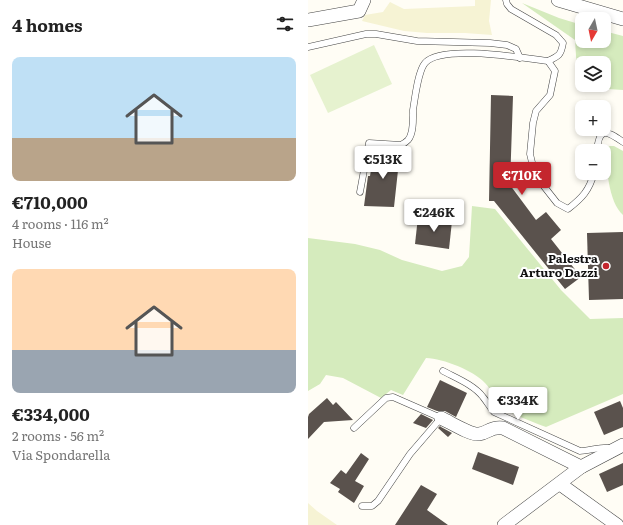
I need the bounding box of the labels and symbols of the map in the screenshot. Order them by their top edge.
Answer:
north arrow [575,12,611,48]
pin: €513K [355,146,411,180]
pin: €710K [494,162,550,196]
pin: €246K [406,199,462,233]
place label: Palestra Arturo Dazzi [520,249,599,281]
marker: Palestra Arturo Dazzi [601,261,611,271]
pin: €334K [490,387,546,421]

